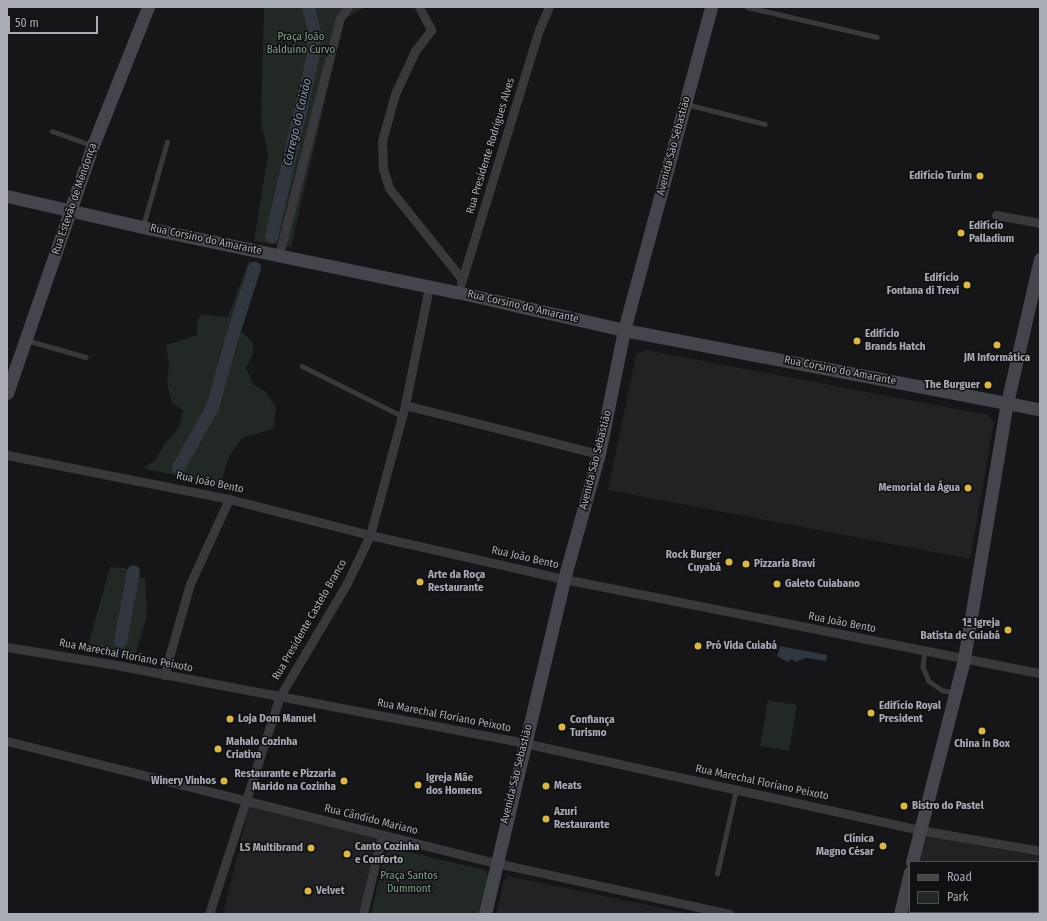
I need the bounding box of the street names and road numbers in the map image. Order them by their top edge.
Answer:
street label: Rua Presidente Rodrigues Alves [464,76,518,216]
street label: Avenida São Sebastião [654,95,694,197]
street label: Rua Estevão de Mendonça [50,141,100,257]
street label: Rua Corsino do Amarante [149,222,263,258]
street label: Rua Corsino do Amarante [466,288,580,326]
street label: Rua Corsino do Amarante [783,354,897,388]
street label: Avenida São Sebastião [577,409,615,511]
street label: Rua João Bento [175,469,245,497]
street label: Rua João Bento [490,544,560,572]
street label: Rua Presidente Castelo Branco [270,557,350,683]
street label: Rua João Bento [807,610,877,636]
street label: Rua Marechal Floriano Peixoto [58,637,194,675]
street label: Rua Marechal Floriano Peixoto [376,697,512,735]
street label: Avenida São Sebastião [498,723,536,825]
street label: Rua Marechal Floriano Peixoto [694,762,830,804]
street label: Rua Cândido Mariano [323,802,419,838]

